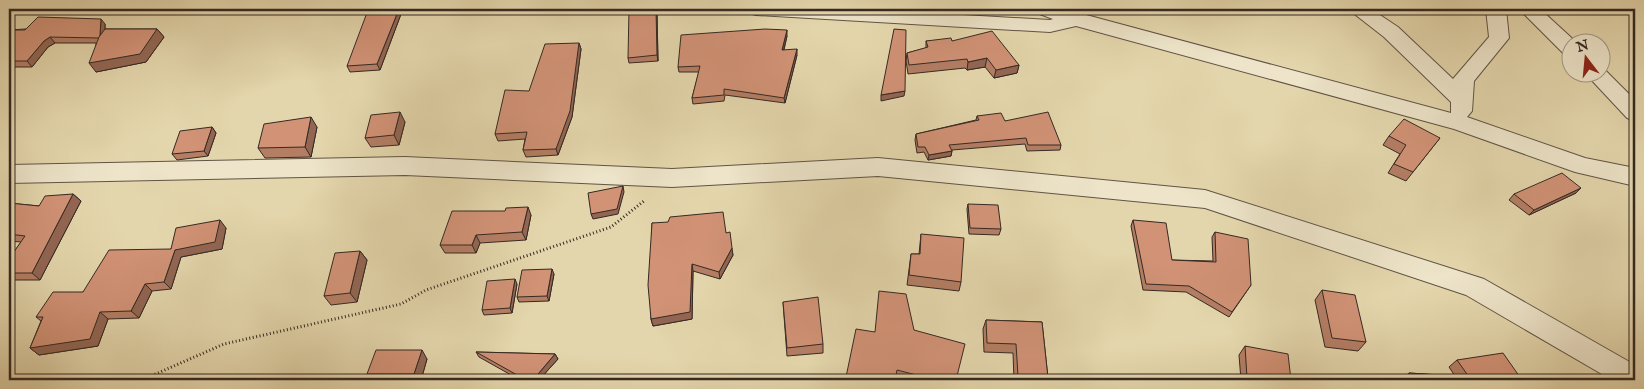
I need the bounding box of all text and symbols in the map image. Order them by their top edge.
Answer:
north arrow [1562,32,1612,82]
text: N [1573,36,1591,57]

